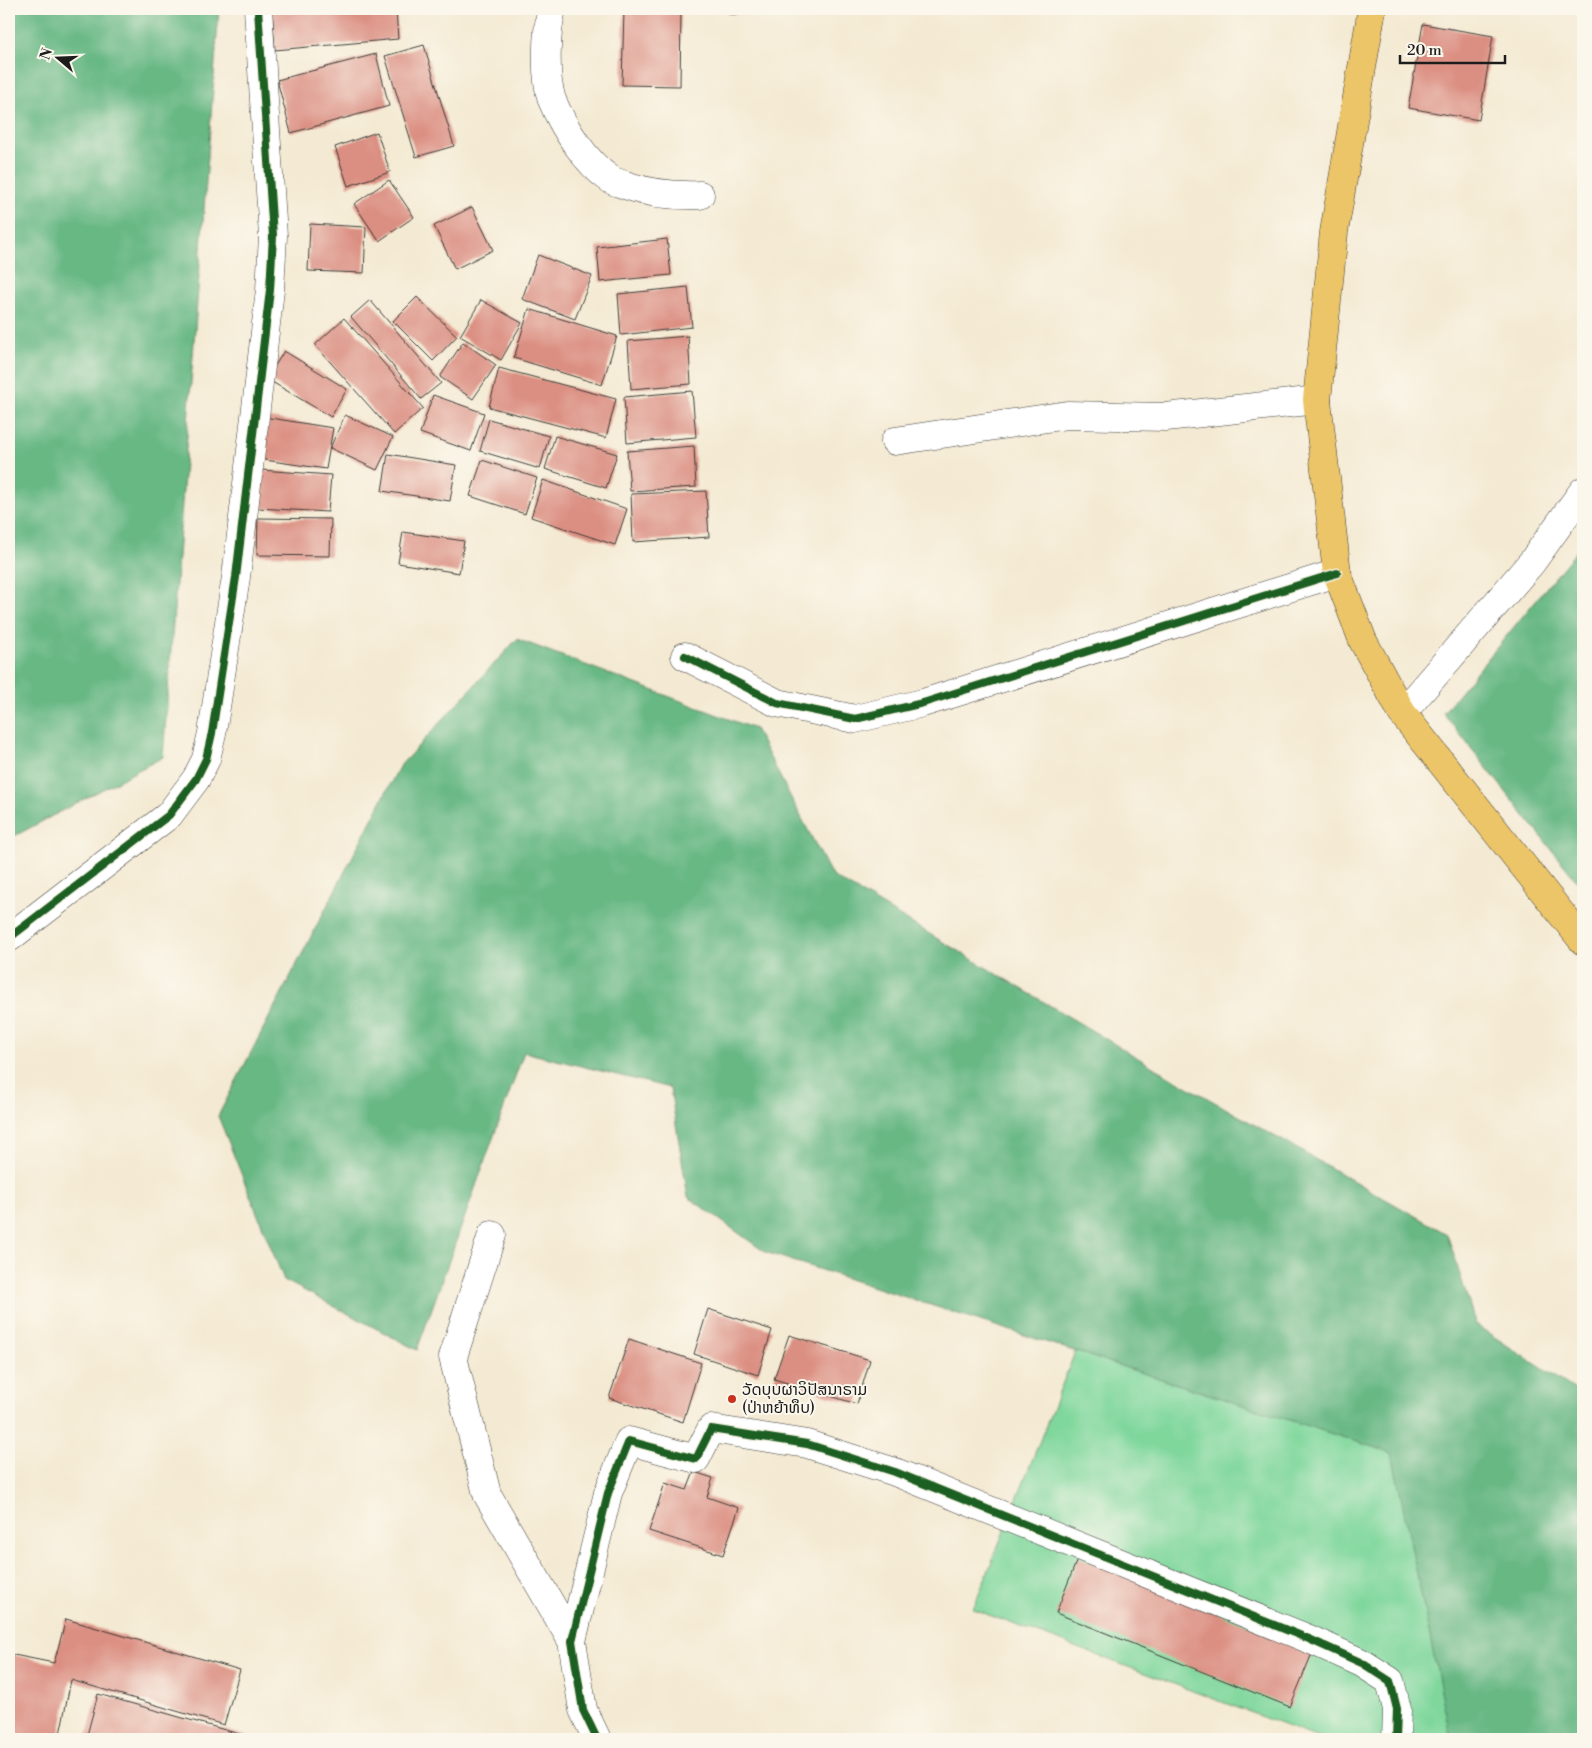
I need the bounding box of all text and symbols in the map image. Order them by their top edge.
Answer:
north arrow [32,32,82,82]
scale bar [1400,32,1504,64]
text: 20 m [1407,41,1442,60]
text: N [36,46,57,62]
place label: ວັດບຸບຜາວິປັສນາຣາມ (ປ່າຫຍ້າທຶບ) [742,1380,867,1418]
marker: ວັດບຸບຜາວິປັສນາຣາມ (ປ່າຫຍ້າທຶບ) [726,1393,738,1405]

